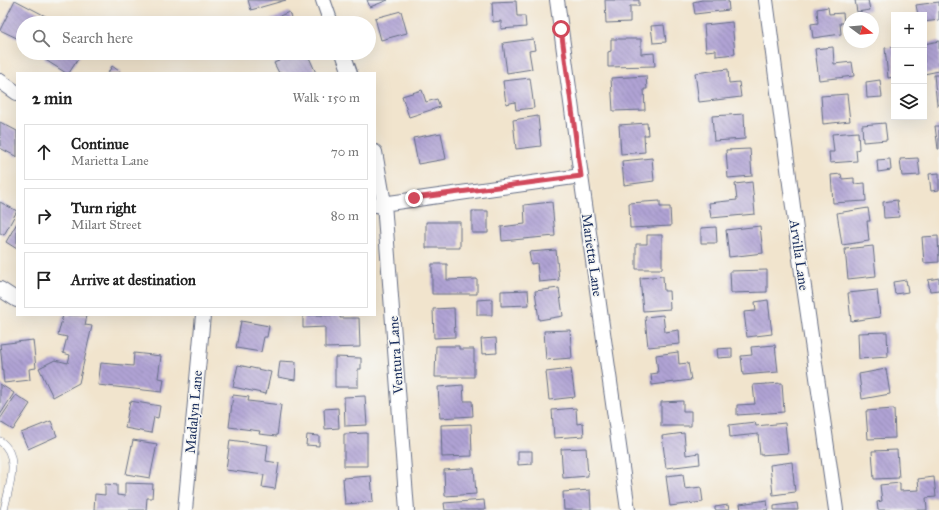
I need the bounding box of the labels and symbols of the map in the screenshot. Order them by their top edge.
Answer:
north arrow [843,12,879,48]
route start [552,20,570,38]
route end [405,189,423,207]
street label: Marietta Lane [578,212,606,298]
street label: Arvilla Lane [785,217,812,292]
street label: Ventura Lane [385,315,407,396]
street label: Madalyn Lane [182,369,206,454]

